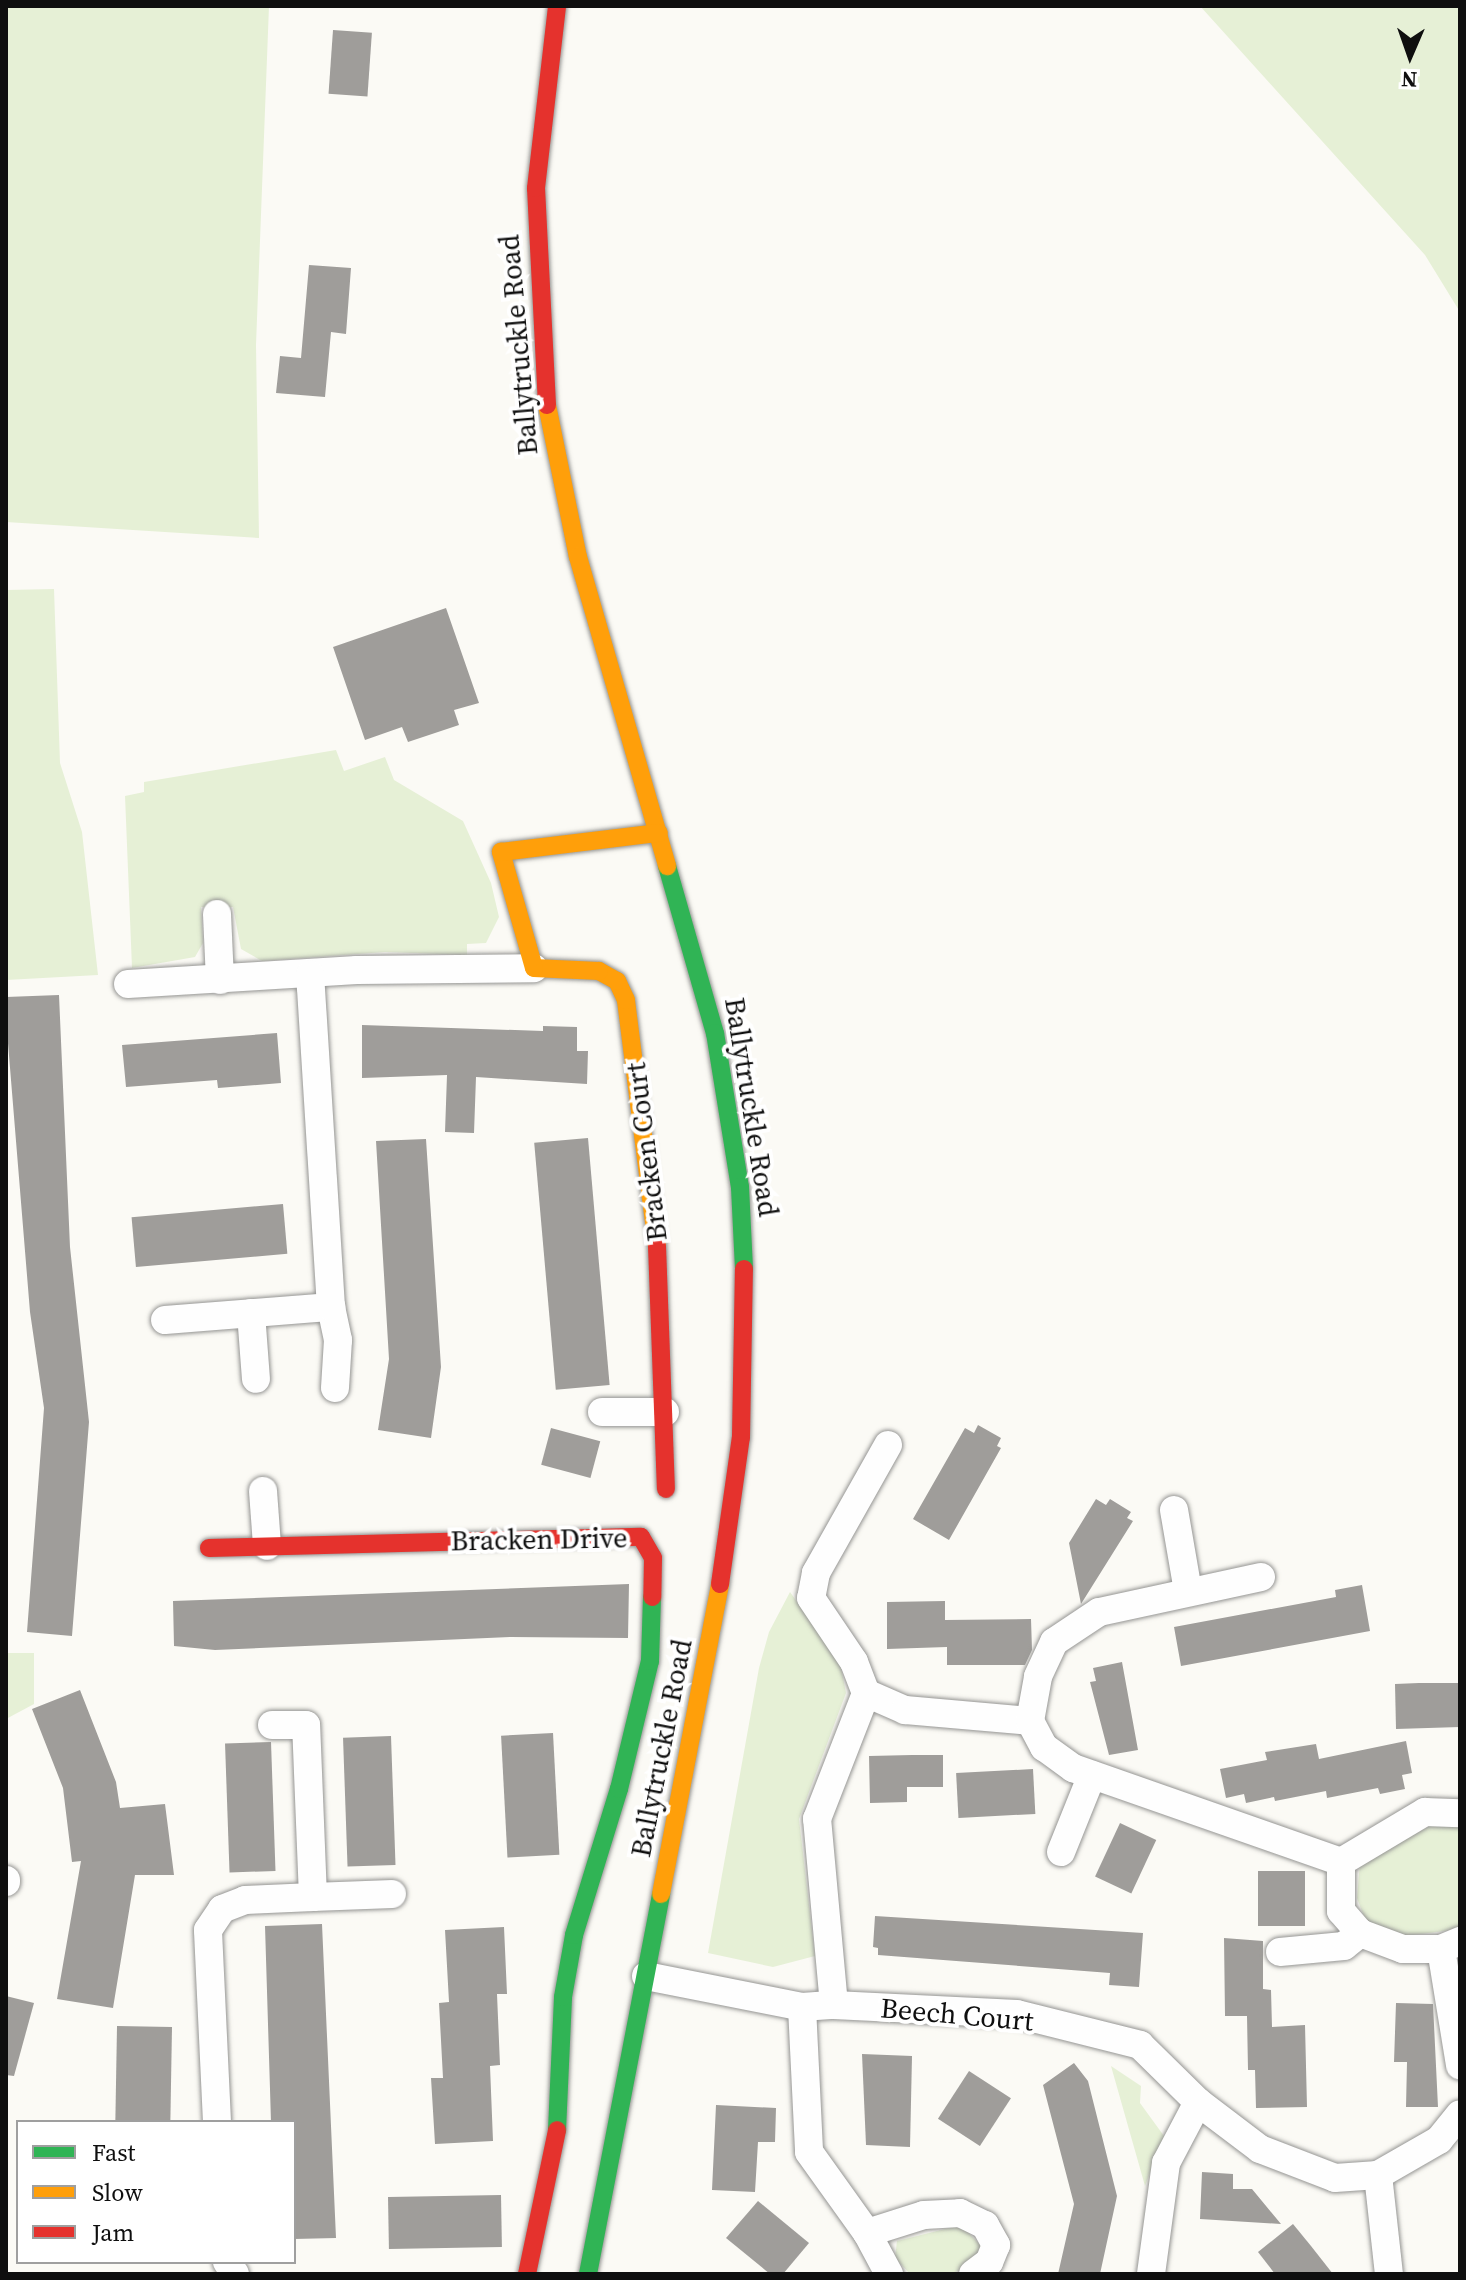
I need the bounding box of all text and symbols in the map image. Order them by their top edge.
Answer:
north arrow [1370,16,1450,96]
text: N [1401,65,1418,95]
street label: Ballytruckle Road [492,233,544,457]
street label: Ballytruckle Road [718,995,786,1219]
street label: Bracken Court [618,1061,674,1243]
street label: Bracken Drive [450,1521,628,1557]
street label: Ballytruckle Road [623,1636,699,1860]
street label: Beech Court [879,1991,1035,2037]
legend [16,2120,296,2264]
text: Fast [92,2136,135,2169]
text: Slow [92,2176,143,2209]
text: Jam [92,2216,134,2249]

